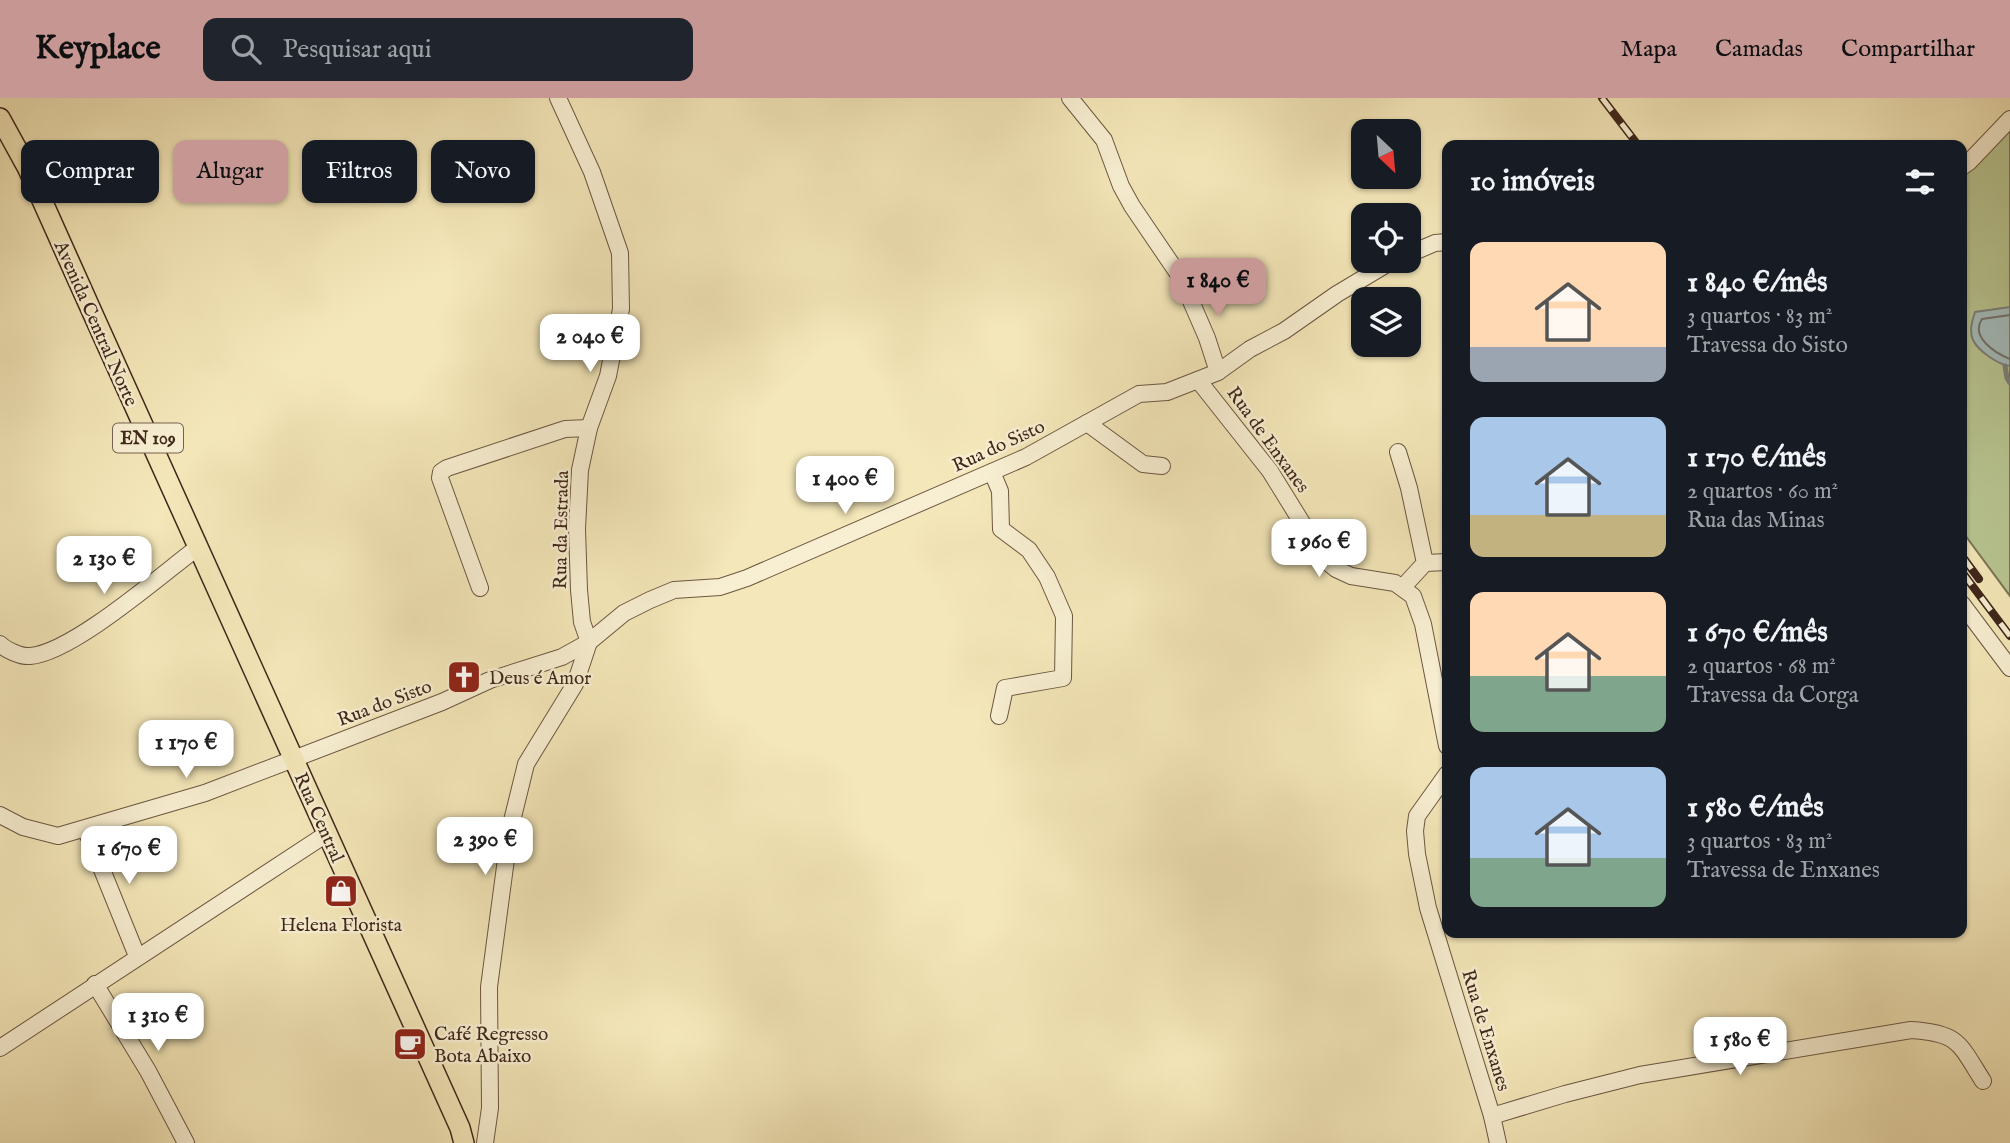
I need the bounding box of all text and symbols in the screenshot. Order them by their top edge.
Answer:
search box [203,18,693,81]
text: Keyplace [35,28,161,70]
icon: search [227,30,265,68]
text: Pesquisar aqui [283,33,432,66]
text: Mapa [1621,34,1677,65]
text: Camadas [1715,34,1803,65]
text: Compartilhar [1841,34,1975,65]
north arrow [1351,119,1421,189]
map controls [1351,119,1421,357]
chip: Comprar [21,140,159,203]
chip: Alugar [173,140,288,203]
chip: Filtros [302,140,417,203]
chip: Novo [431,140,535,203]
text: 10 imóveis [1470,163,1595,201]
icon: filters [1901,163,1939,201]
button: locate [1351,203,1421,273]
street label: Avenida Central Norte [47,236,143,411]
pin: 1 840 € [1153,258,1283,318]
text: 1 840 €/mês [1687,264,1828,302]
text: 1 840 € [1186,266,1250,295]
icon: home [1526,270,1610,354]
button: layers [1351,287,1421,357]
text: 3 quartos · 83 m² [1687,302,1833,331]
pin: 2 040 € [525,314,655,374]
text: 2 040 € [556,322,624,351]
text: Travessa do Sisto [1687,331,1848,360]
street label: Rua de Enxanes [1221,382,1314,498]
street label: Rua do Sisto [949,415,1049,479]
road number: EN 109 [113,424,183,452]
text: 1 170 €/mês [1687,439,1826,477]
icon: home [1526,445,1610,529]
pin: 1 400 € [780,456,910,516]
text: 1 400 € [812,464,878,493]
street label: Rua da Estrada [549,470,575,590]
text: 2 quartos · 60 m² [1687,477,1838,506]
text: Rua das Minas [1687,506,1825,535]
pin: 1 960 € [1254,519,1384,579]
text: 1 960 € [1287,527,1351,556]
pin: 2 130 € [39,536,169,596]
text: 2 130 € [73,544,135,573]
text: 1 670 €/mês [1687,614,1828,652]
icon: home [1526,620,1610,704]
text: 2 quartos · 68 m² [1687,652,1836,681]
church icon: Deus é Amor [445,658,483,696]
place label: Deus é Amor [489,667,591,691]
street label: Rua do Sisto [334,675,435,733]
text: Travessa da Corga [1687,681,1859,710]
pin: 1 170 € [121,720,251,780]
text: 1 170 € [155,728,217,757]
street label: Rua Central [288,769,349,867]
text: 1 580 €/mês [1687,789,1824,827]
icon: home [1526,795,1610,879]
pin: 2 390 € [420,818,550,877]
text: 2 390 € [453,825,517,854]
pin: 1 670 € [64,826,194,886]
text: 3 quartos · 83 m² [1687,827,1833,856]
text: 1 670 € [97,834,161,863]
text: Travessa de Enxanes [1687,856,1880,885]
shop icon: Helena Florista [322,872,360,910]
place label: Helena Florista [280,914,403,938]
street label: Rua de Enxanes [1455,967,1515,1094]
pin: 1 310 € [93,993,223,1053]
text: 1 310 € [128,1001,188,1030]
pin: 1 580 € [1675,1018,1805,1077]
place label: Café Regresso Bota Abaixo [434,1023,548,1069]
cafe icon: Café Regresso Bota Abaixo [391,1025,429,1063]
text: 1 580 € [1710,1025,1770,1054]

